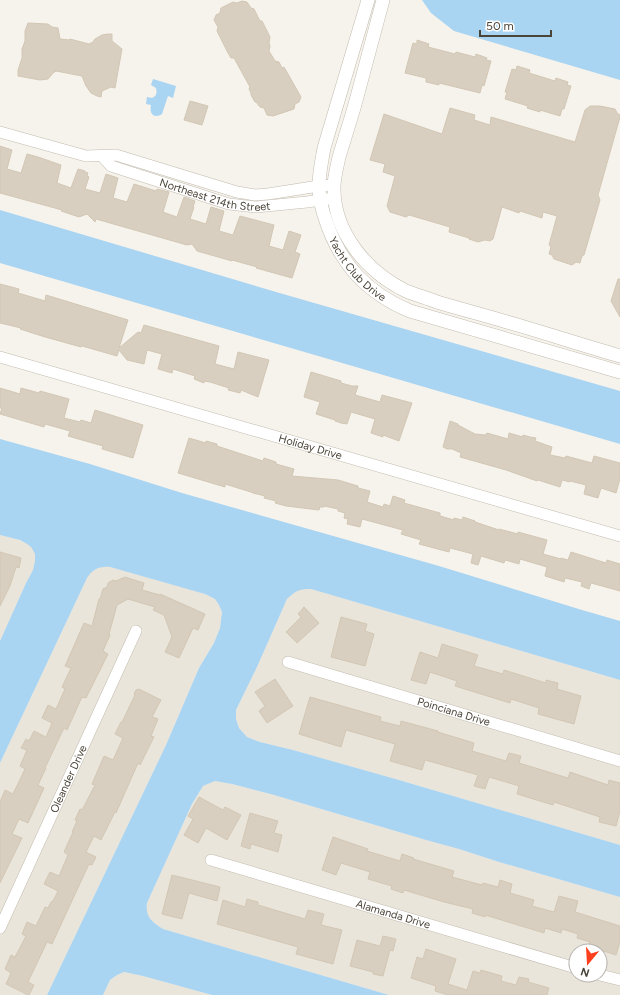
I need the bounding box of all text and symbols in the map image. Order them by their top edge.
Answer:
scale bar [480,12,551,38]
text: 50 m [486,19,514,33]
street label: Northeast 214th Street [158,176,271,214]
street label: Yacht Club Drive [326,235,388,304]
street label: Holiday Drive [277,432,344,462]
street label: Poinciana Drive [416,695,492,729]
street label: Oleander Drive [48,743,90,815]
street label: Alamanda Drive [354,897,432,932]
north arrow [568,943,608,983]
text: N [579,965,591,980]

